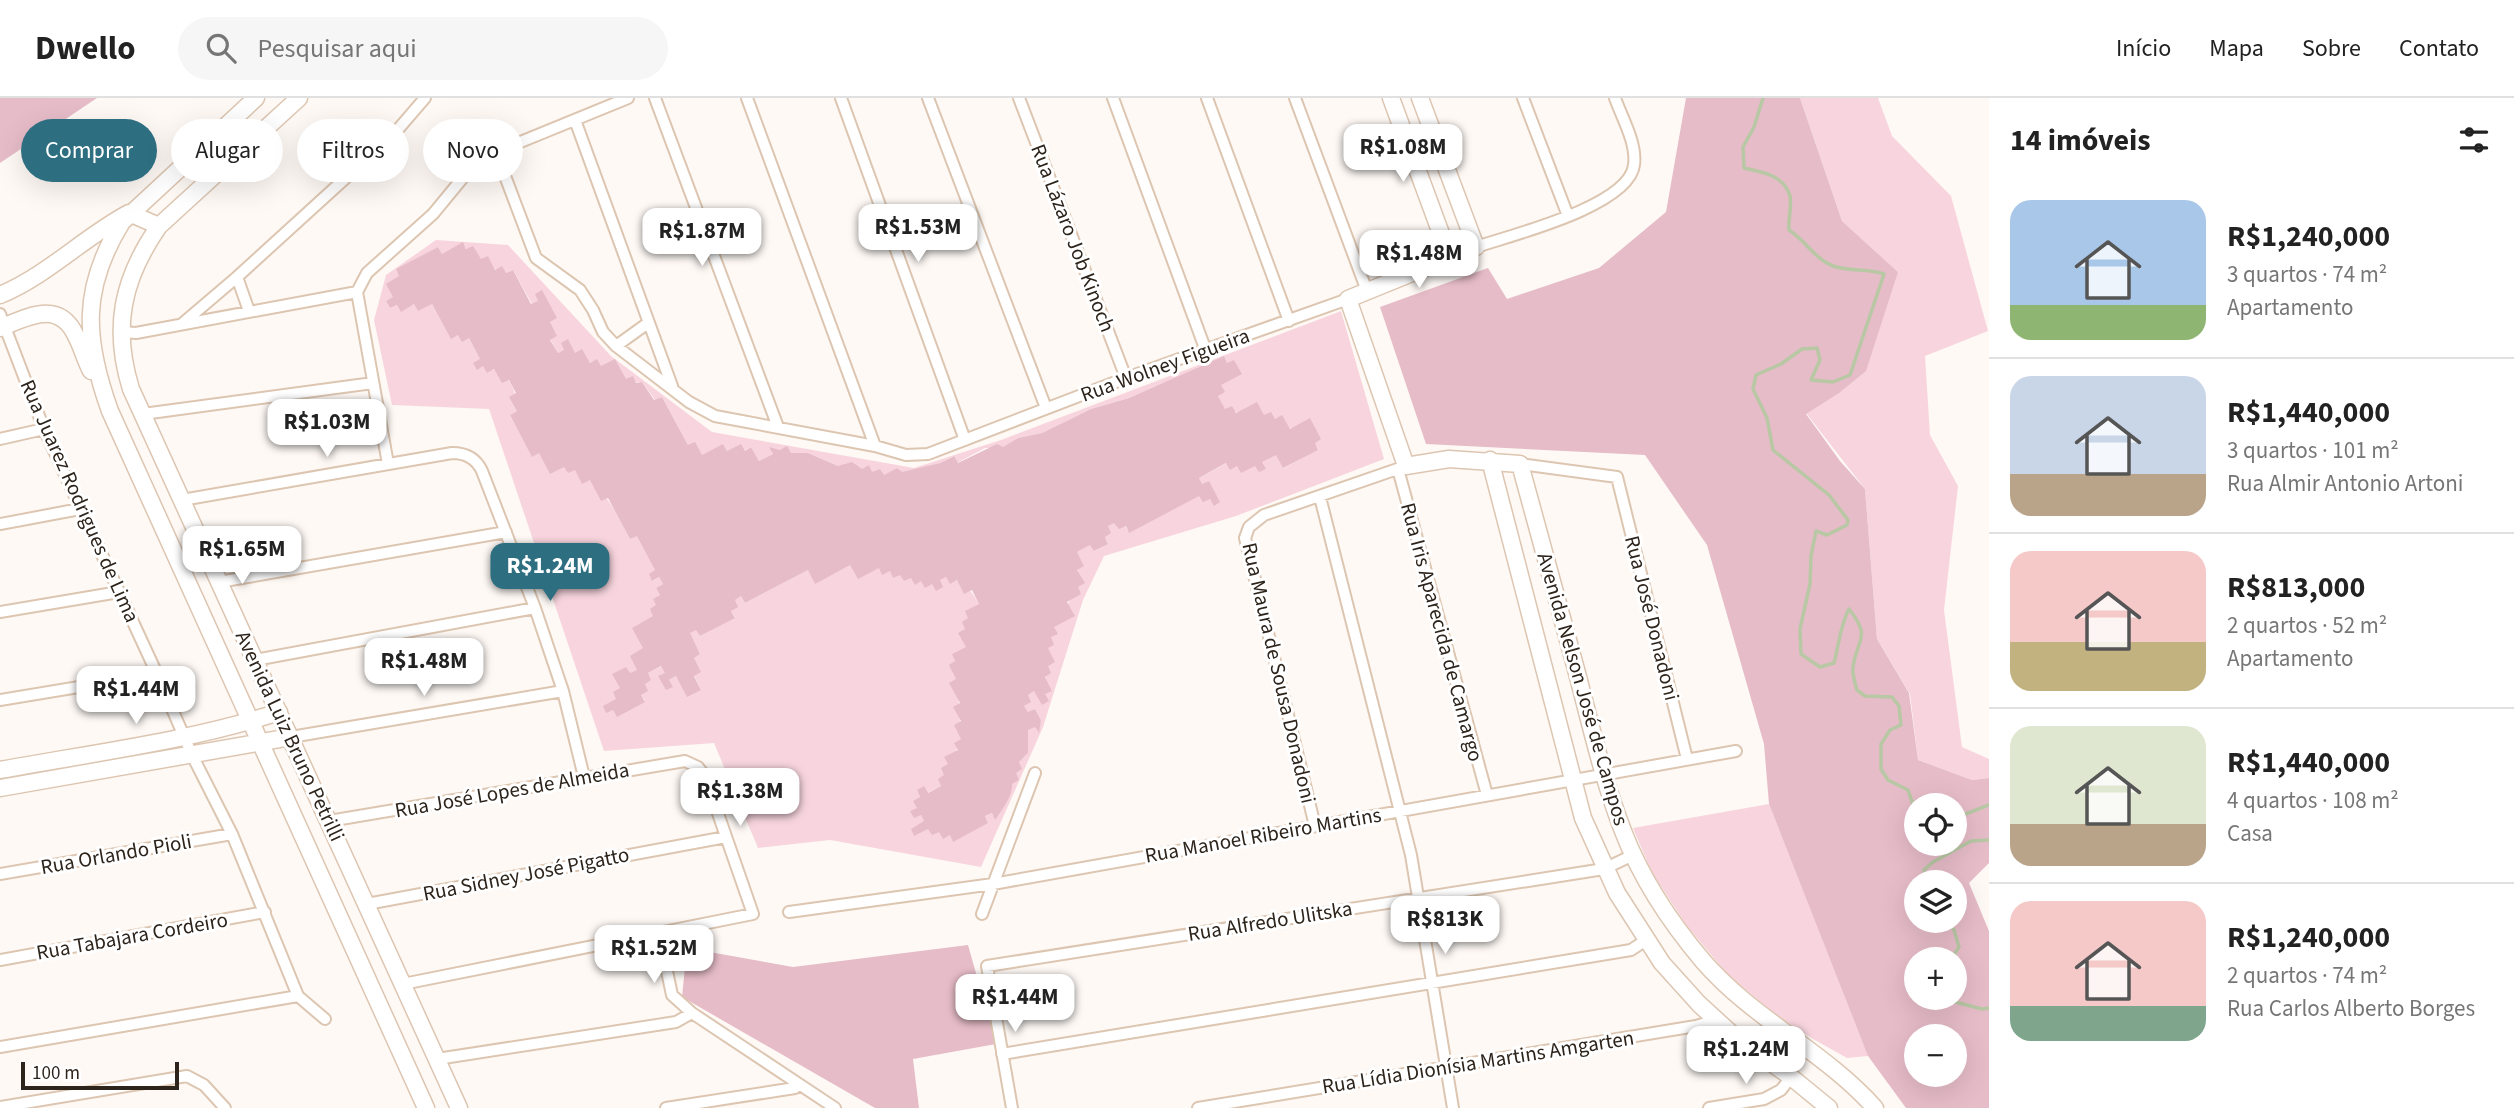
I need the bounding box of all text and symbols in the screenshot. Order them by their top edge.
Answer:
search box [178,17,668,80]
text: Dwello [35,25,136,72]
icon: search [202,29,240,67]
text: Pesquisar aqui [258,30,417,67]
text: Início [2116,31,2171,66]
text: Mapa [2209,31,2264,66]
text: Sobre [2302,31,2361,66]
text: Contato [2399,31,2479,66]
chip: Comprar [21,119,157,182]
chip: Alugar [171,119,283,182]
chip: Filtros [297,119,409,182]
chip: Novo [423,119,523,182]
text: 14 imóveis [2010,119,2151,162]
icon: filters [2455,121,2493,159]
pin: R$1.08M [1338,125,1468,184]
text: R$1.08M [1359,130,1447,163]
street label: Rua Lázaro Job Kinoch [1023,140,1123,336]
pin: R$1.53M [853,204,983,264]
pin: R$1.87M [637,208,767,268]
text: R$1.53M [874,210,962,243]
text: R$1.87M [658,214,746,247]
text: R$1,240,000 [2227,215,2390,258]
icon: home [2066,228,2150,312]
pin: R$1.48M [1354,230,1484,290]
text: R$1.48M [1375,236,1463,269]
text: 3 quartos · 74 m² [2227,258,2387,291]
text: Apartamento [2227,291,2353,324]
street label: Rua Wolney Figueira [1076,320,1254,410]
street label: Rua Juarez Rodrigues de Lima [13,375,147,627]
text: R$1,440,000 [2227,391,2390,434]
pin: R$1.03M [262,400,392,459]
icon: home [2066,404,2150,488]
text: R$1.03M [283,405,371,438]
text: 3 quartos · 101 m² [2227,434,2399,467]
text: Rua Almir Antonio Artoni [2227,467,2463,500]
street label: Rua Iris Aparecida de Camargo [1393,499,1491,765]
pin: R$1.65M [177,526,307,586]
text: R$1.65M [198,532,286,565]
street label: Rua José Donadoni [1617,532,1687,704]
street label: Rua Maura de Sousa Donadoni [1234,540,1324,806]
pin: R$1.24M [485,544,615,603]
text: R$1.24M [506,549,594,582]
street label: Avenida Nelson José de Campos [1530,549,1636,829]
text: R$813,000 [2227,566,2365,609]
icon: home [2066,579,2150,663]
text: 2 quartos · 52 m² [2227,609,2387,642]
street label: Avenida Luiz Bruno Petrilli [228,626,352,846]
pin: R$1.48M [359,638,489,698]
text: Apartamento [2227,642,2353,675]
text: R$1.48M [380,644,468,677]
pin: R$1.44M [71,666,201,726]
text: R$1.44M [92,672,180,705]
text: R$1,440,000 [2227,741,2390,784]
icon: home [2066,754,2150,838]
street label: Rua José Lopes de Almeida [392,755,632,825]
pin: R$1.38M [675,768,805,828]
text: R$1.38M [696,774,784,807]
text: 4 quartos · 108 m² [2227,784,2399,817]
map controls [1904,793,1967,1087]
button: locate [1904,793,1967,856]
street label: Rua Manoel Ribeiro Martins [1142,799,1384,871]
text: Casa [2227,817,2273,850]
street label: Rua Orlando Pioli [38,826,194,882]
street label: Rua Sidney José Pigatto [420,839,632,909]
button: layers [1904,870,1967,933]
street label: Rua Alfredo Ulitska [1186,893,1354,949]
pin: R$813K [1388,896,1502,956]
text: R$813K [1407,902,1483,935]
street label: Rua Tabajara Cordeiro [34,904,230,968]
text: R$1,240,000 [2227,916,2390,959]
pin: R$1.52M [589,926,719,985]
icon: home [2066,929,2150,1013]
text: R$1.52M [610,931,698,964]
button: + [1904,947,1967,1010]
text: 2 quartos · 74 m² [2227,959,2387,992]
pin: R$1.44M [950,974,1080,1034]
text: R$1.44M [971,980,1059,1013]
text: Rua Carlos Alberto Borges [2227,992,2475,1025]
street label: Rua Lídia Dionísia Martins Amgarten [1320,1023,1636,1101]
button: − [1904,1024,1967,1087]
pin: R$1.24M [1681,1026,1811,1086]
text: R$1.24M [1702,1032,1790,1065]
scale bar [21,1059,178,1091]
text: 100 m [32,1060,80,1087]

